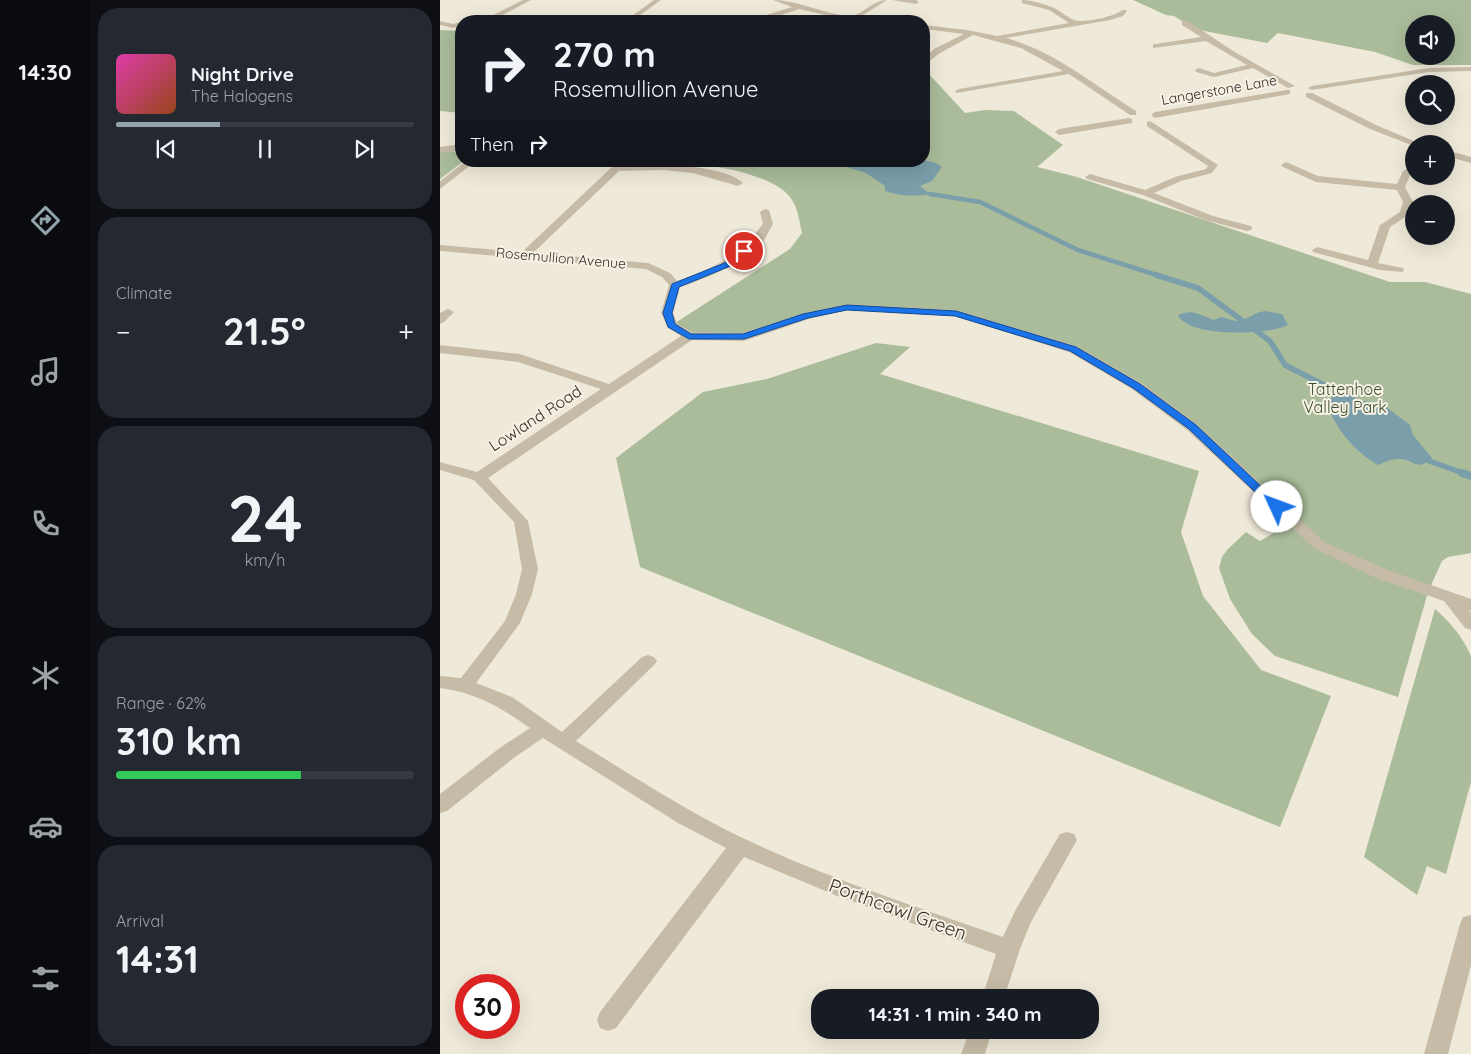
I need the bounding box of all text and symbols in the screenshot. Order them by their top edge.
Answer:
map controls [1405,15,1455,245]
button: sound [1405,15,1455,65]
text: 270 m [553,32,656,76]
icon: right [470,35,535,100]
text: 14:30 [19,58,71,86]
text: Night Drive [191,62,294,86]
street label: Langerstone Lane [1160,71,1278,109]
text: Rosemullion Avenue [553,75,758,103]
button: search [1405,75,1455,125]
text: The Halogens [191,86,293,106]
icon: right [524,130,552,158]
text: Then [470,132,514,156]
icon: previous [152,135,180,163]
icon: pause [251,135,279,163]
icon: next [350,135,378,163]
button: + [1405,135,1455,185]
button: − [1405,195,1455,245]
icon: directions [28,203,63,238]
pin [723,230,765,272]
icon: arrive [730,237,758,265]
street label: Rosemullion Avenue [495,243,627,273]
text: Climate [116,283,172,303]
text: 21.5° [223,307,306,355]
text: − [116,314,131,349]
text: + [398,314,414,349]
icon: music [28,354,63,389]
park label: Tattenhoe Valley Park [1303,379,1387,417]
street label: Lowland Road [485,381,585,455]
text: 24 [227,477,303,558]
position arrow [1250,480,1302,532]
icon: phone [28,506,63,541]
text: km/h [245,550,285,570]
icon: climate [28,658,63,693]
text: Range · 62% [116,693,206,713]
text: 310 km [116,717,242,765]
icon: car [28,809,63,844]
street label: Porthcawl Green [826,873,970,945]
text: Arrival [116,911,164,931]
text: 14:31 [116,935,199,983]
icon: filters [28,961,63,996]
speed limit sign: 30 [455,974,520,1039]
text: 14:31 · 1 min · 340 m [869,1002,1041,1026]

